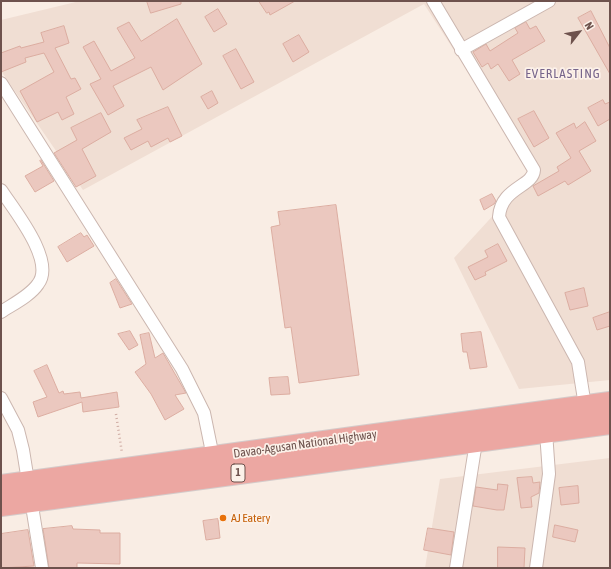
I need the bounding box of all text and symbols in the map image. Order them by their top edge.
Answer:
north arrow [559,12,599,52]
text: N [582,20,596,32]
district label: EVERLASTING [525,66,601,82]
street label: Davao-Agusan National Highway [232,427,378,461]
road number: 1 [231,464,245,482]
place label: AJ Eatery [231,511,270,525]
marker: AJ Eatery [218,513,228,523]

